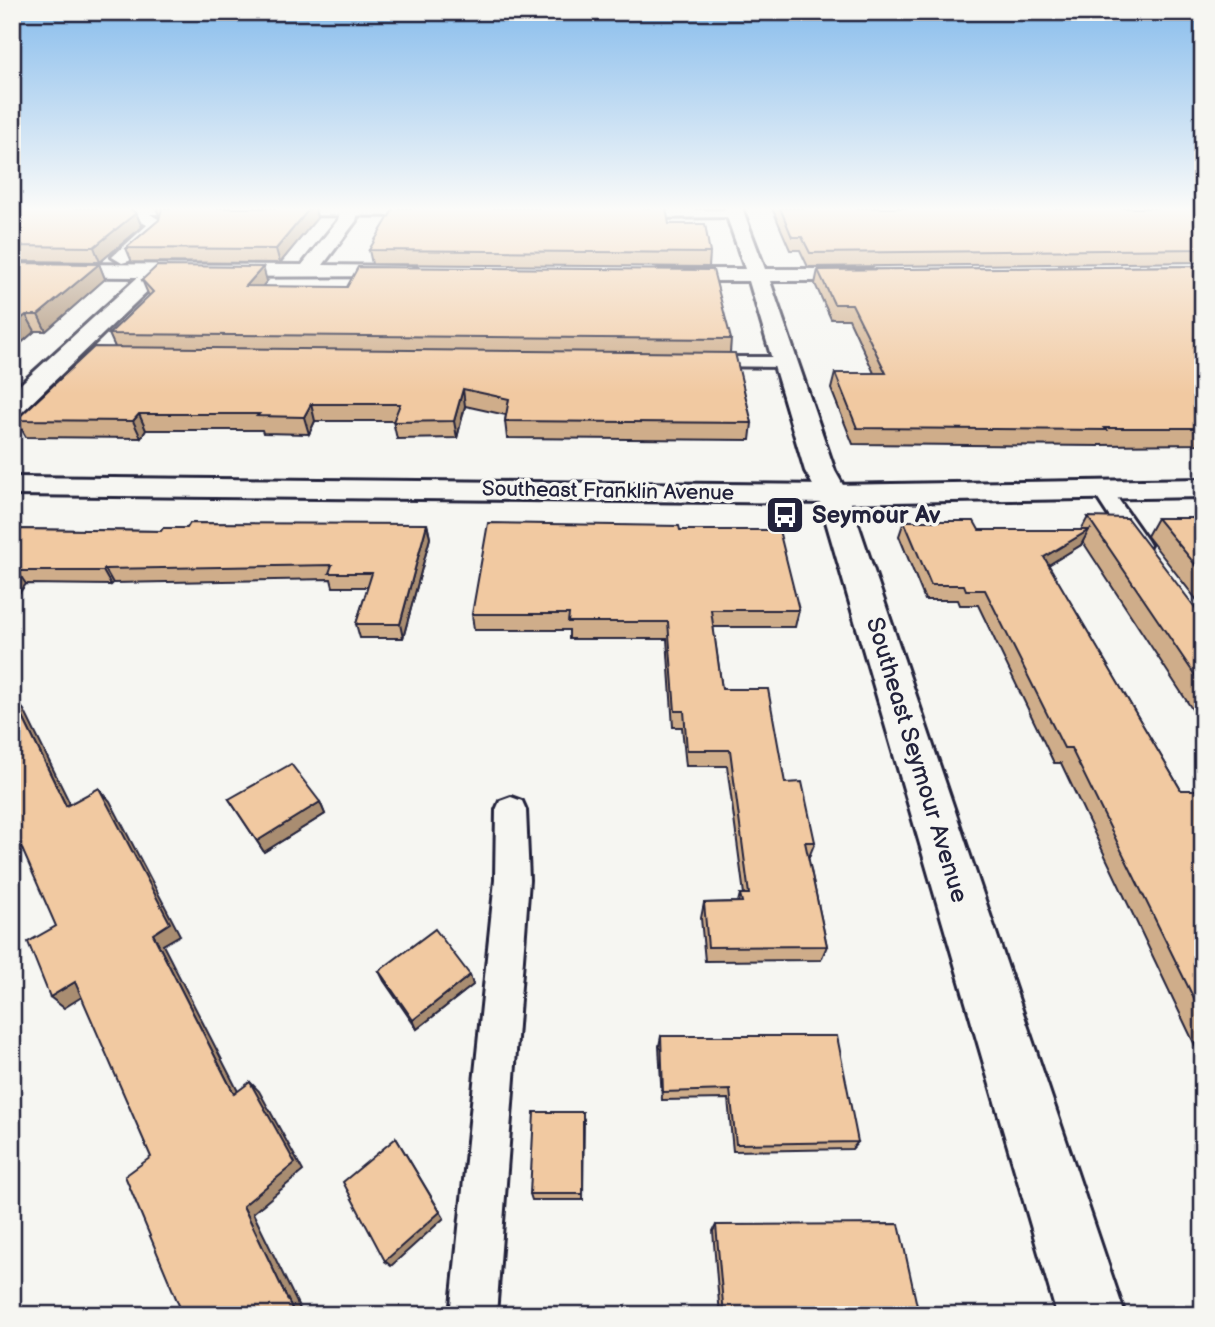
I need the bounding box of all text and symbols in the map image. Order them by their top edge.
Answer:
street label: Southeast Franklin Avenue [482,476,734,506]
bus stop icon: Seymour Av [764,494,806,536]
place label: Seymour Av [812,501,941,530]
street label: Southeast Seymour Avenue [860,614,974,906]

